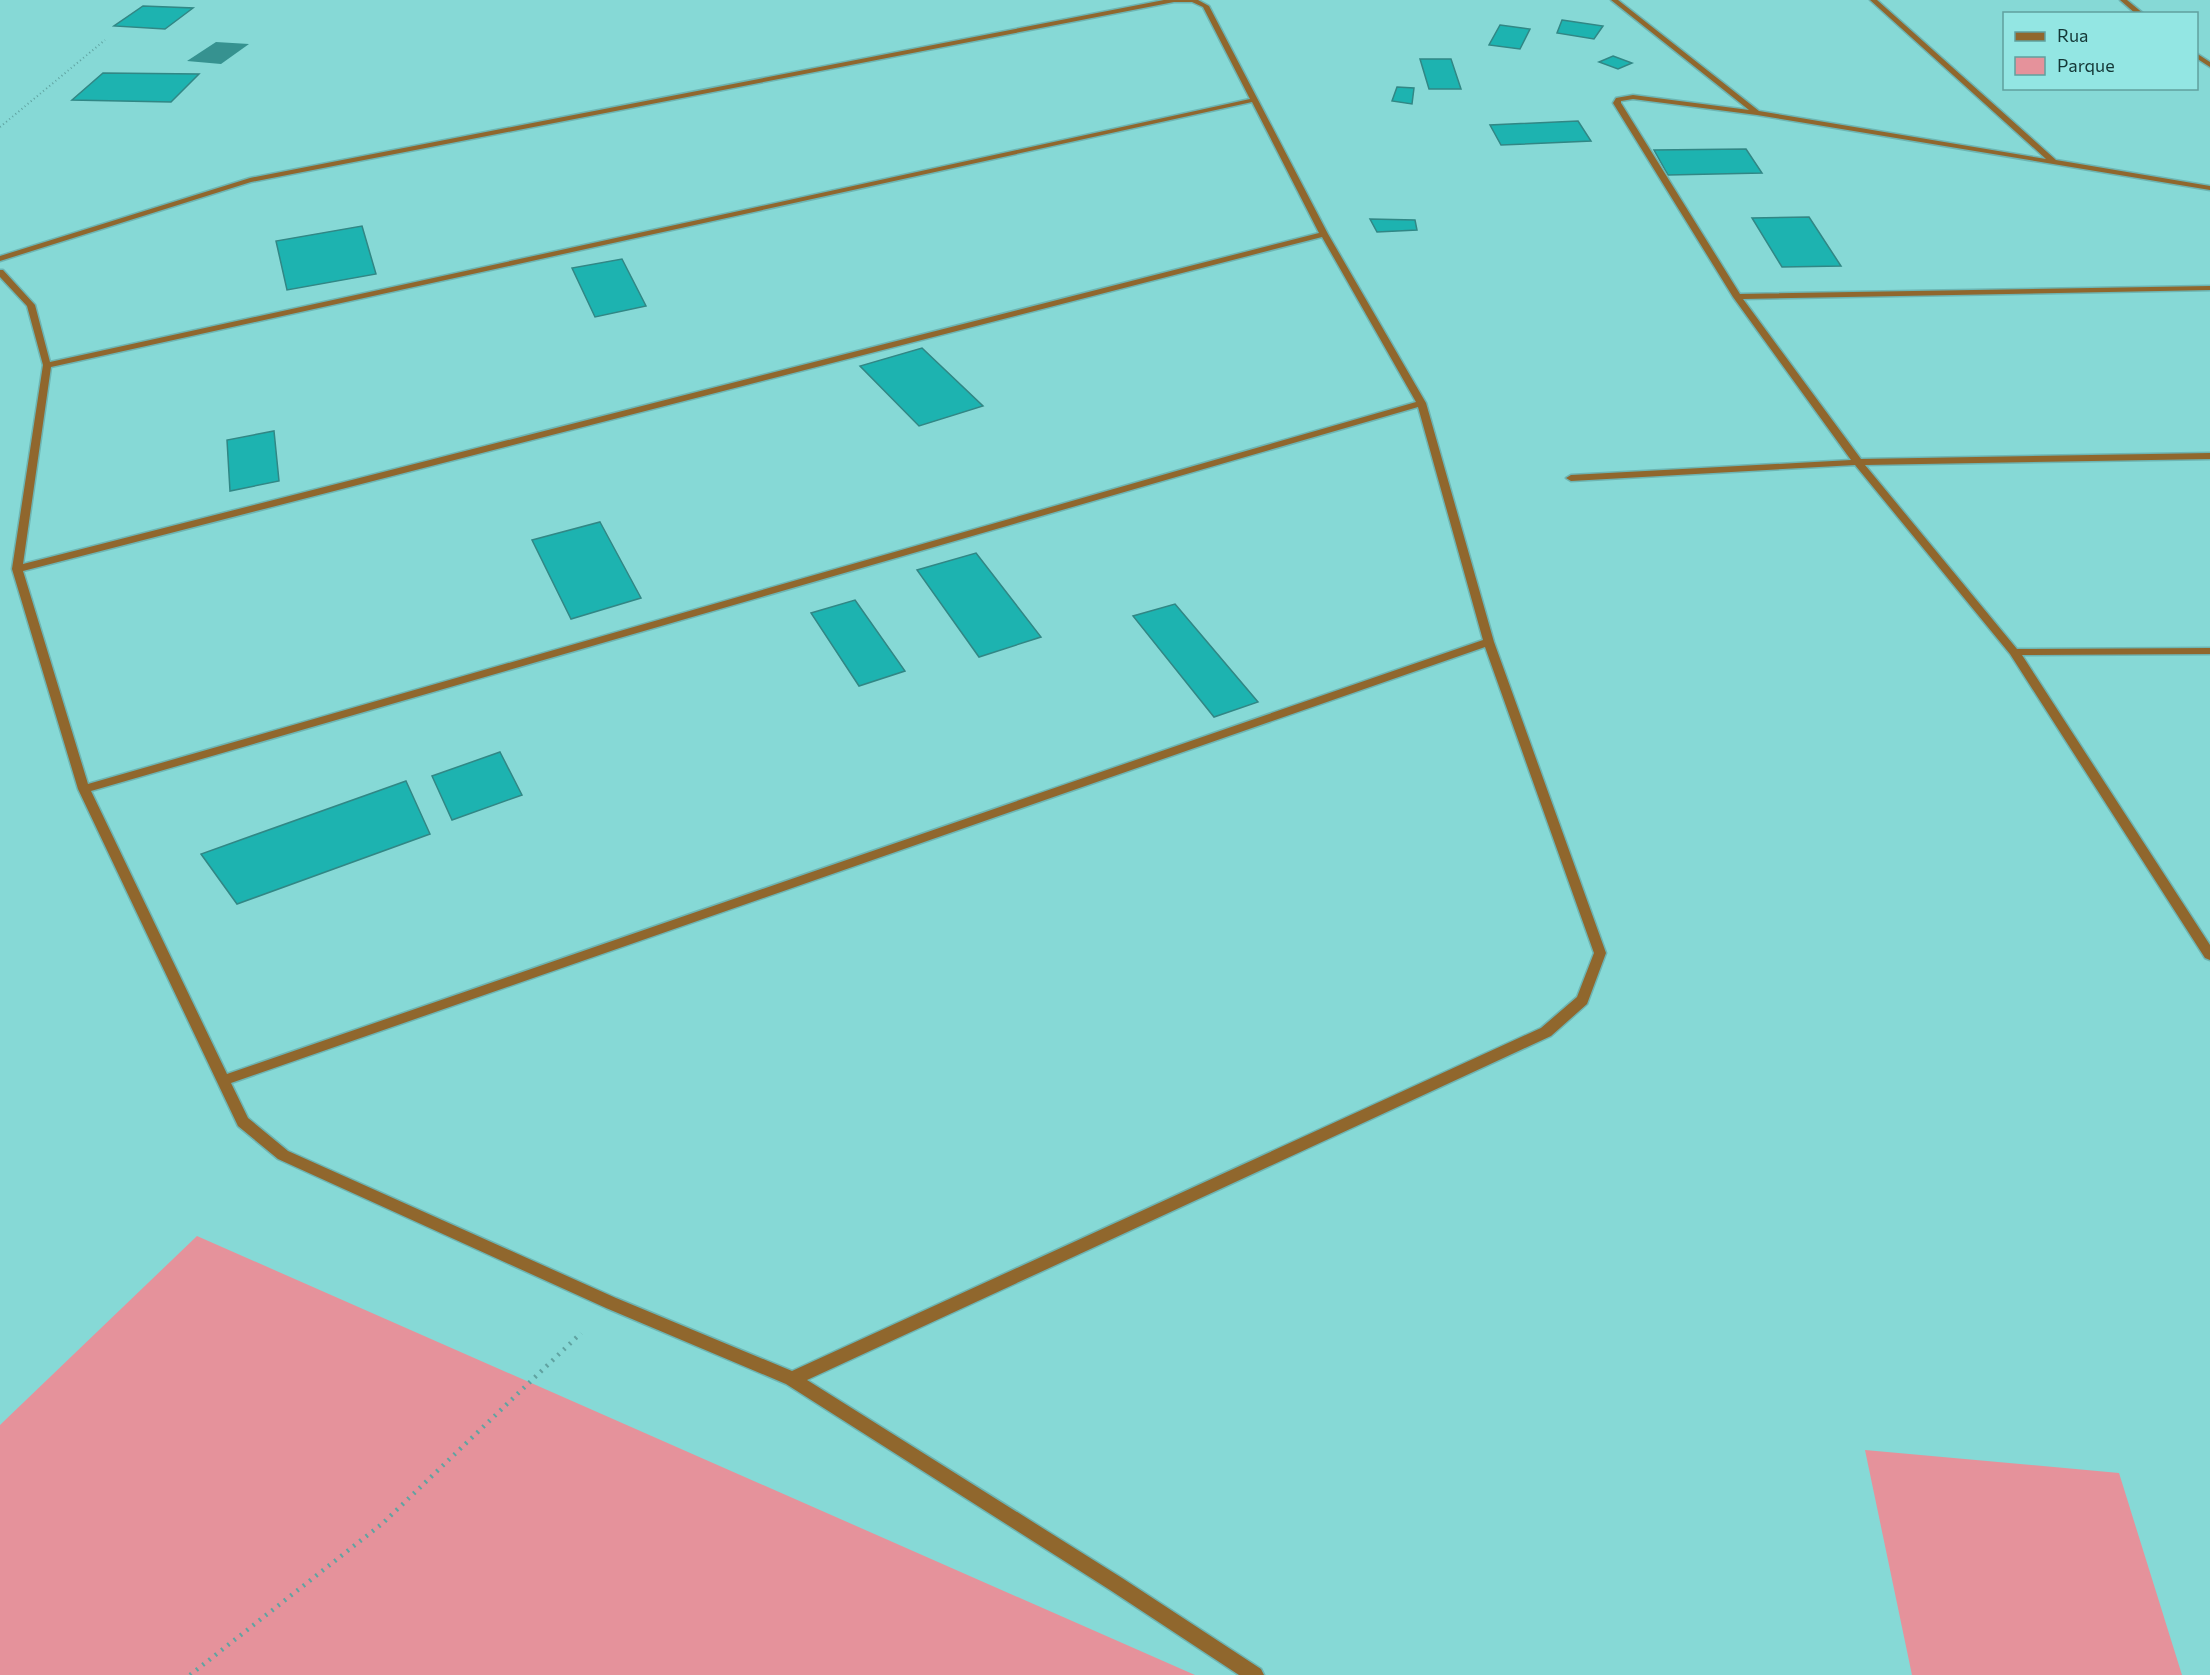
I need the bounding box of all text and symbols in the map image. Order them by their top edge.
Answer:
legend [2003,12,2198,90]
text: Rua [2057,24,2088,46]
text: Parque [2057,54,2115,76]

